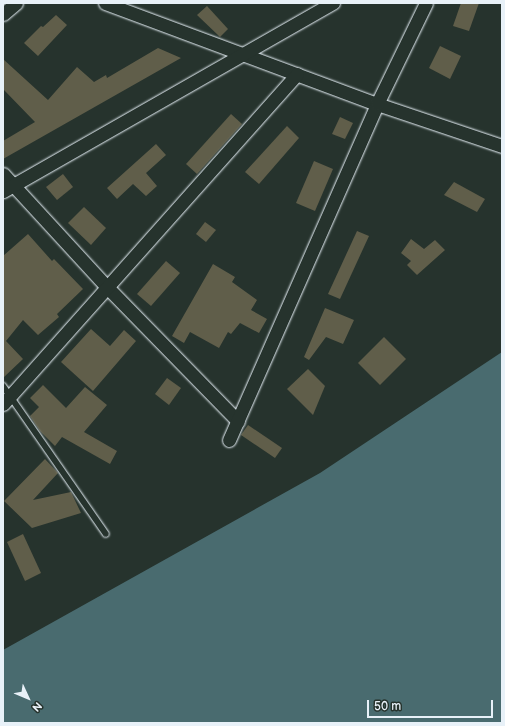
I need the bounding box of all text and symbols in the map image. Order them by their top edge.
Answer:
north arrow [8,678,48,718]
scale bar [369,692,495,718]
text: N [29,699,45,714]
text: 50 m [374,699,401,714]

